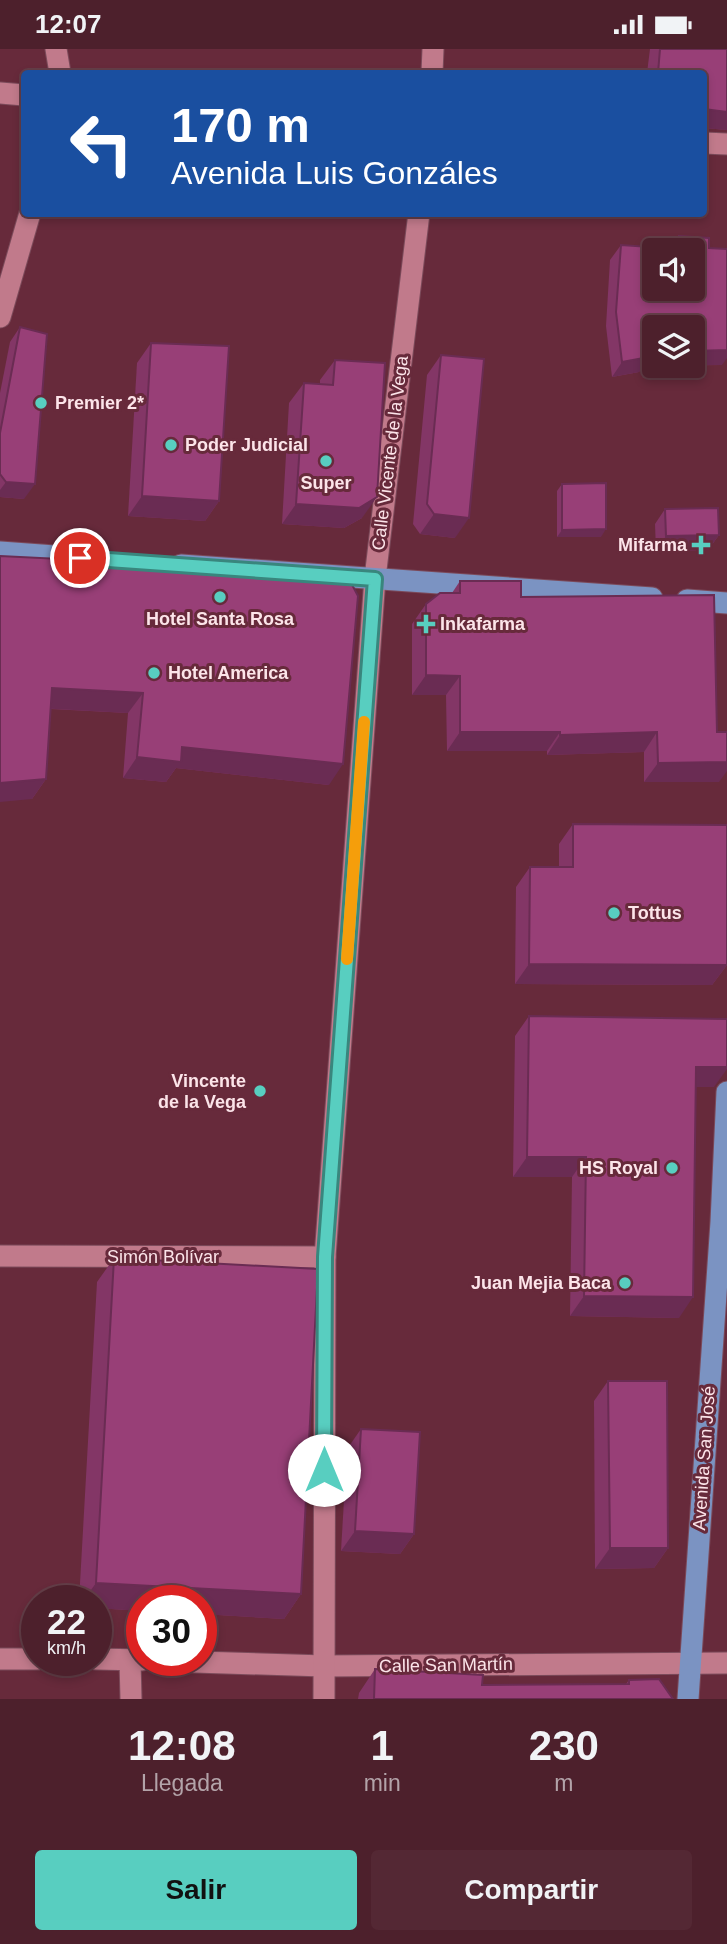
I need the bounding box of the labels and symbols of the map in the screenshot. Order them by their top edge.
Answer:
street label: Calle Vicente de la Vega [368,354,412,551]
place label: Premier 2* [55,393,144,413]
marker: Premier 2* [33,395,49,411]
place label: Poder Judicial [185,435,308,455]
marker: Poder Judicial [163,437,179,453]
marker: Super [318,453,334,469]
place label: Super [300,473,352,493]
pin [50,528,110,588]
place label: Mifarma [618,535,688,555]
marker: Mifarma [693,537,709,553]
marker: Hotel Santa Rosa [212,589,228,605]
place label: Hotel Santa Rosa [146,609,295,629]
place label: Inkafarma [440,614,526,634]
marker: Inkafarma [418,616,434,632]
place label: Hotel America [168,663,289,683]
marker: Hotel America [146,665,162,681]
place label: Tottus [628,903,682,923]
marker: Tottus [606,905,622,921]
place label: Vincente de la Vega [158,1071,247,1112]
marker: Vincente de la Vega [252,1083,268,1099]
place label: HS Royal [579,1158,658,1178]
marker: HS Royal [664,1160,680,1176]
street label: Simón Bolívar [107,1247,219,1267]
place label: Juan Mejia Baca [471,1273,612,1293]
marker: Juan Mejia Baca [617,1275,633,1291]
street label: Avenida San José [689,1385,719,1531]
position arrow [287,1433,361,1507]
speed limit sign: 30 [126,1585,217,1676]
street label: Calle San Martín [379,1654,513,1676]

